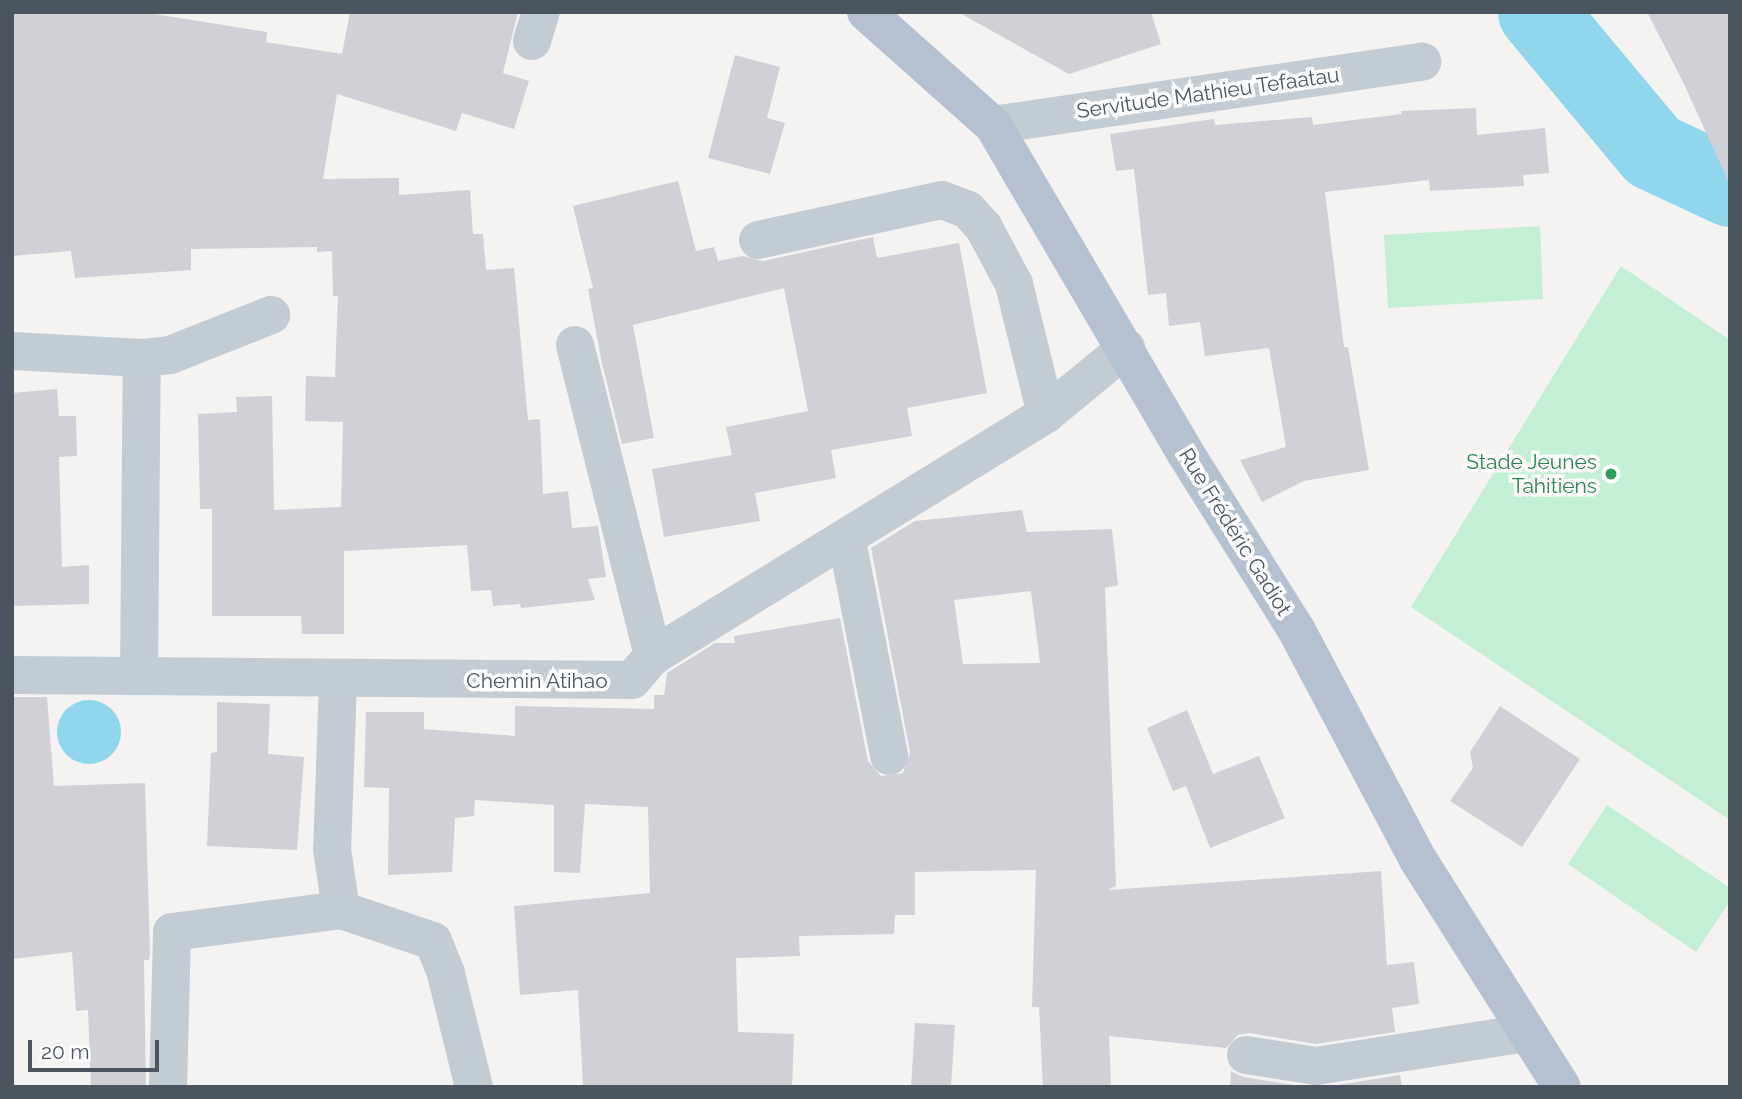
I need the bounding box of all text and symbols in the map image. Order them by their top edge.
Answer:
street label: Servitude Mathieu Tefaatau [1075,62,1341,124]
street label: Rue Frédéric Gadiot [1173,444,1297,620]
place label: Stade Jeunes Tahitiens [1466,449,1597,499]
marker: Stade Jeunes Tahitiens [1603,466,1619,482]
street label: Chemin Atihao [466,668,608,694]
scale bar [32,1026,163,1070]
text: 20 m [41,1039,89,1064]

